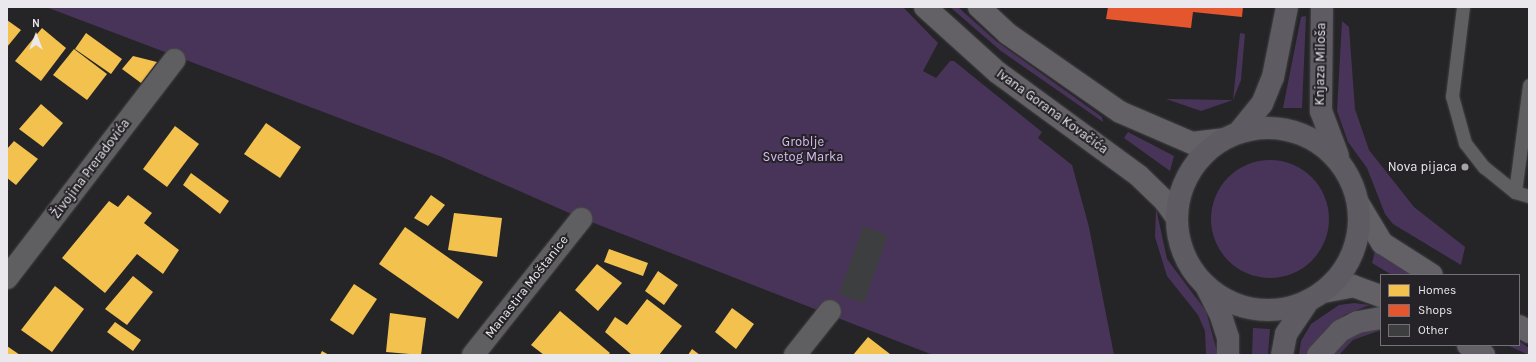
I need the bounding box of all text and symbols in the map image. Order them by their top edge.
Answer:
north arrow [16,16,56,56]
text: N [32,17,40,30]
street label: Knjaza Miloša [1312,22,1330,106]
street label: Ivana Gorana Kovačića [993,66,1111,158]
street label: Živojina Preradovića [48,116,134,222]
park label: Groblje Svetog Marka [763,135,843,166]
place label: Nova pijaca [1388,159,1457,175]
marker: Nova pijaca [1460,162,1470,172]
street label: Manastira Moštanice [482,233,572,341]
legend [1380,274,1520,346]
text: Homes [1418,283,1456,297]
text: Shops [1418,303,1452,317]
text: Other [1418,323,1448,337]

